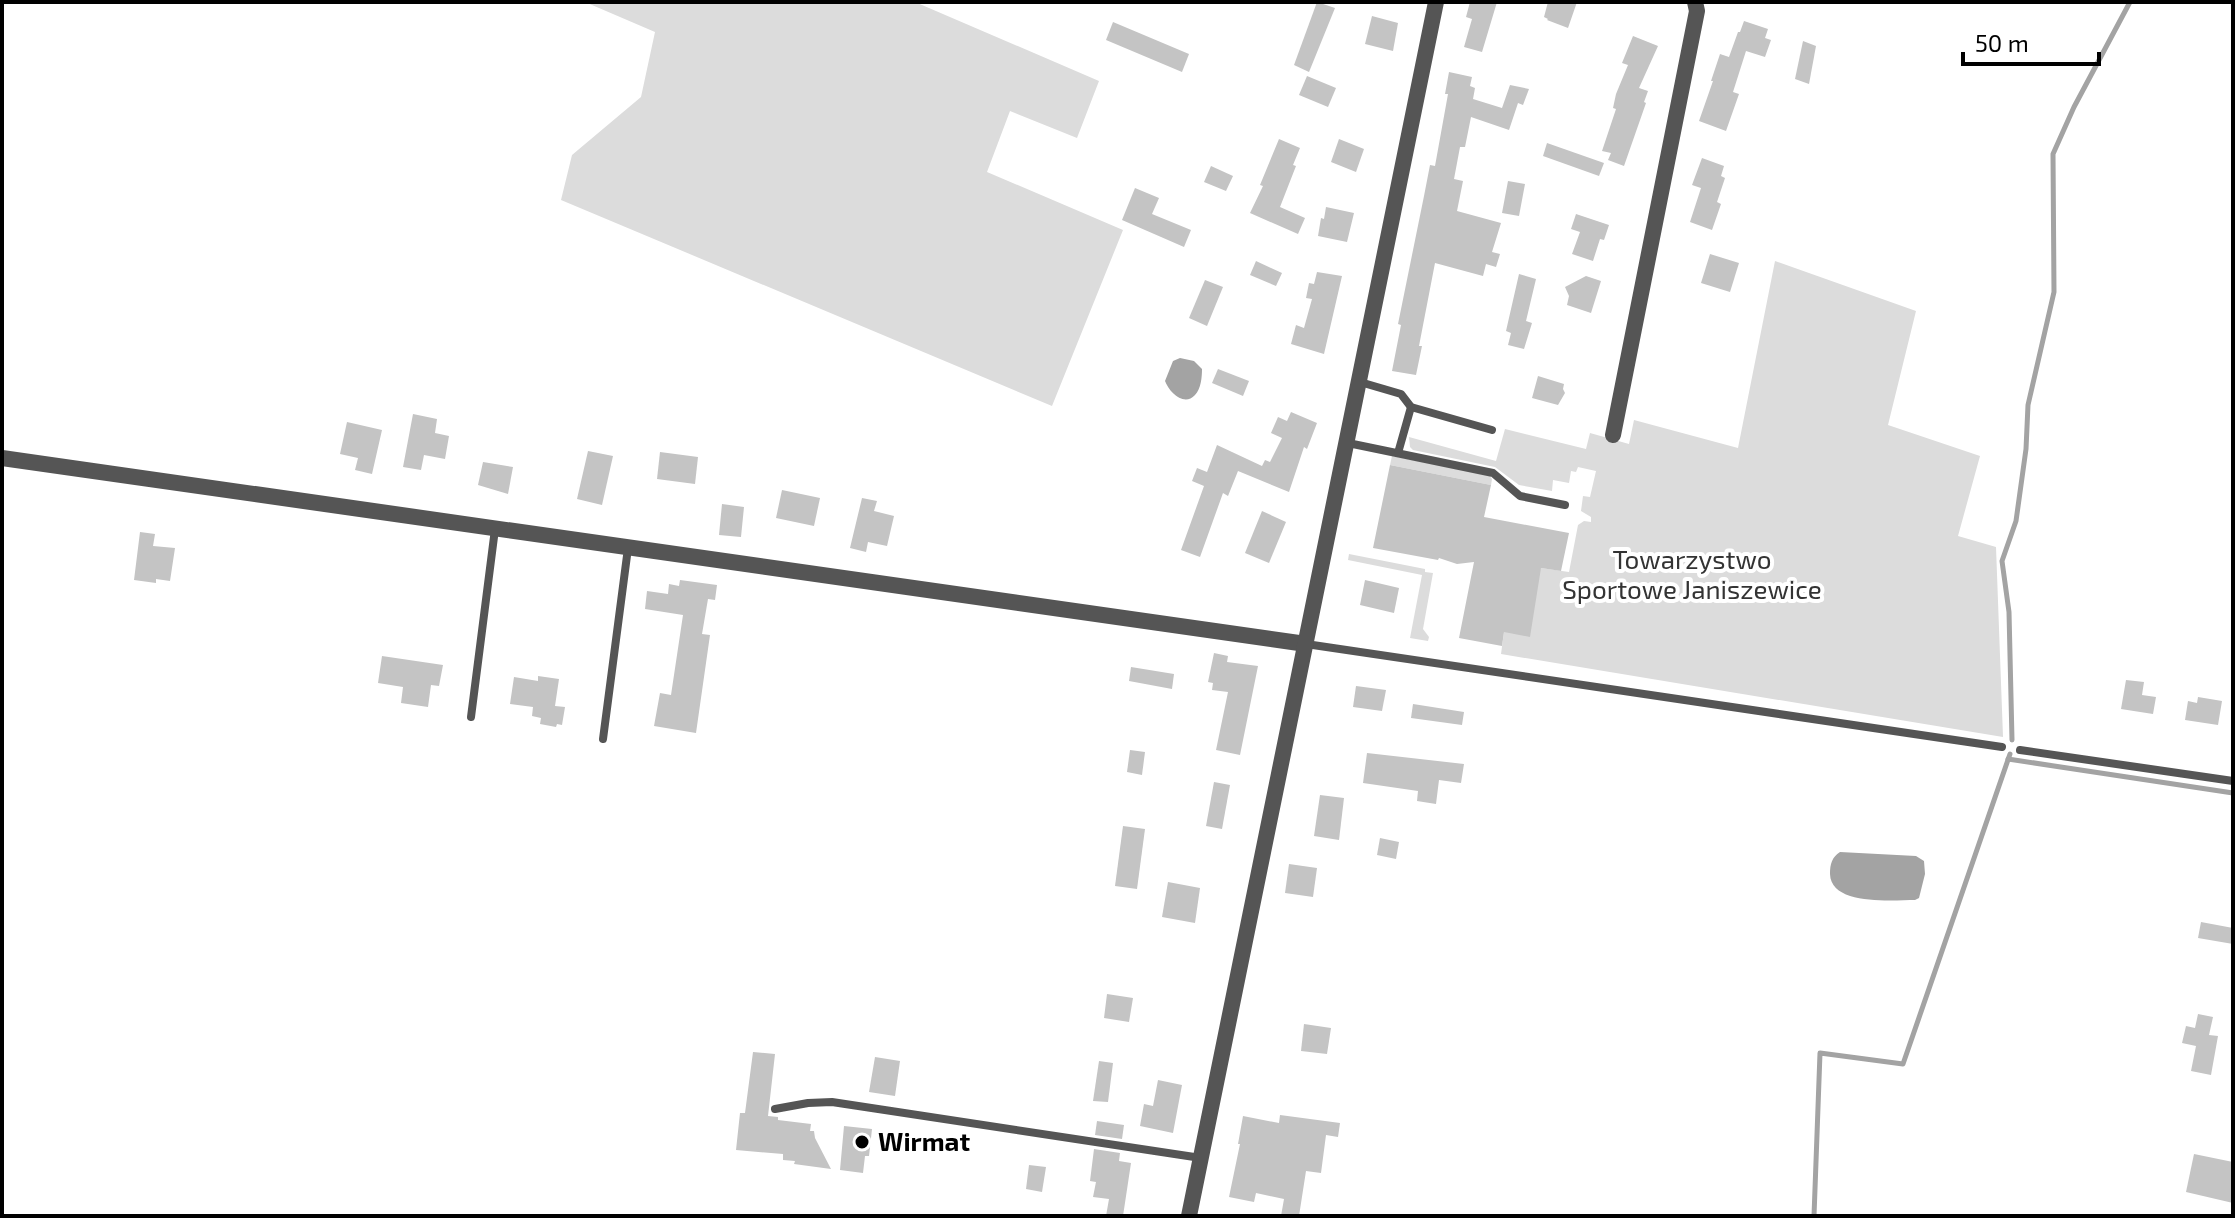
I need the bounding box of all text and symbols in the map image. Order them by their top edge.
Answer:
scale bar [1963,16,2099,66]
text: 50 m [1975,28,2029,57]
park label: Towarzystwo Sportowe Janiszewice [1562,543,1822,604]
place label: Wirmat [878,1125,970,1156]
marker: Wirmat [853,1133,871,1151]

